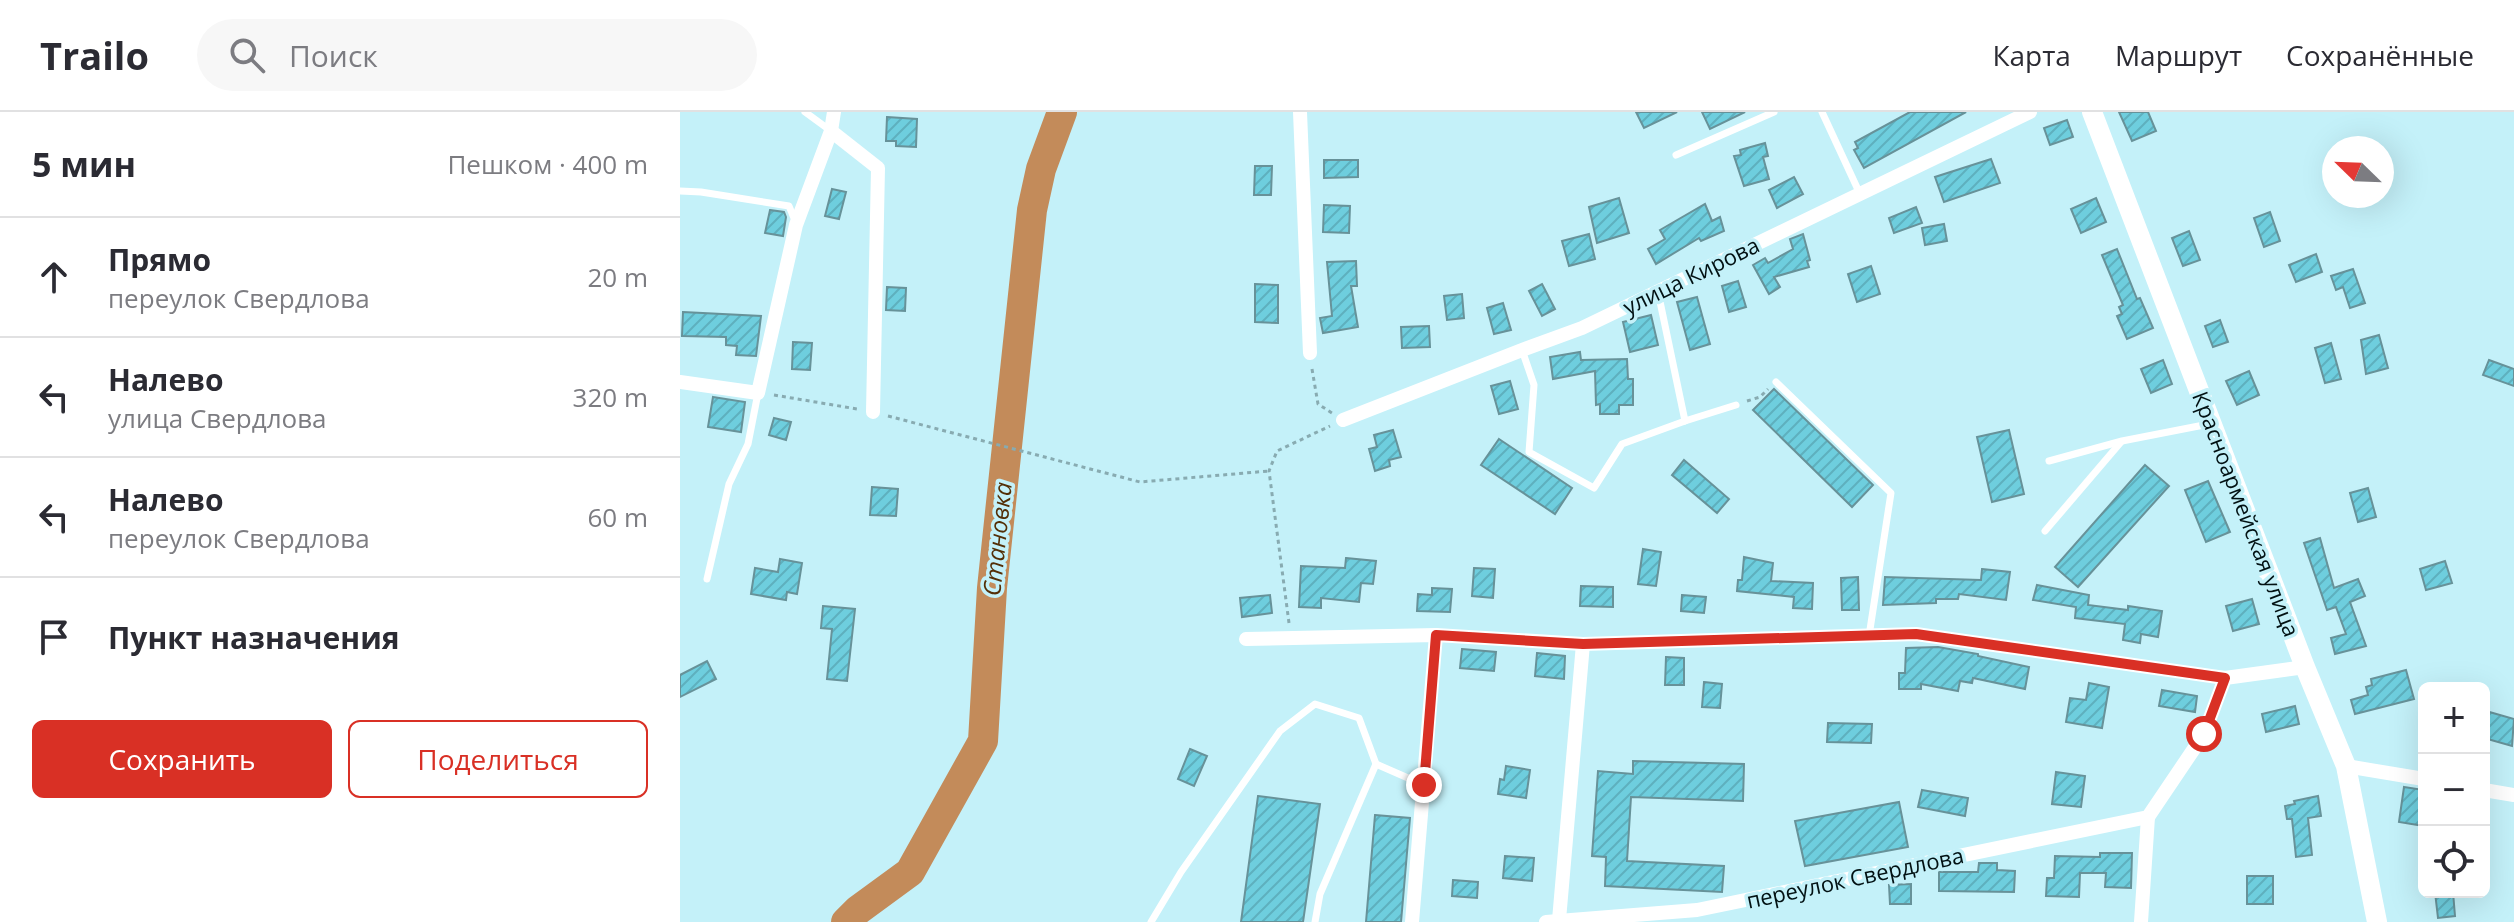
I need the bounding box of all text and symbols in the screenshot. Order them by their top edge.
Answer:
search box [197,19,757,91]
text: Trailo [40,29,149,81]
icon: search [225,33,269,77]
text: Поиск [289,35,378,76]
text: Карта [1992,36,2071,74]
text: Маршрут [2115,36,2242,74]
text: Сохранённые [2286,36,2474,74]
north arrow [2322,136,2394,208]
text: 5 мин [32,141,136,187]
text: Пешком · 400 m [447,146,648,182]
street label: улица Кирова [1617,229,1764,321]
text: Прямо [108,239,211,280]
icon: ahead [32,255,76,299]
text: 20 m [587,259,648,295]
text: переулок Свердлова [108,280,370,316]
text: Налево [108,359,224,400]
icon: left [32,375,76,419]
text: 320 m [573,379,648,415]
street label: Красноармейская улица [2186,387,2308,641]
text: улица Свердлова [108,400,327,436]
text: Налево [108,479,224,520]
water label: Становка [974,480,1019,597]
icon: left [32,495,76,539]
text: 60 m [587,499,648,535]
text: переулок Свердлова [108,520,370,556]
icon: arrive [32,615,76,659]
text: Пункт назначения [108,617,400,658]
map controls [2418,682,2490,898]
button: + [2418,682,2490,754]
route start [2186,716,2222,752]
button: Сохранить [32,720,332,798]
button: Поделиться [348,720,648,798]
button: − [2418,754,2490,826]
route end [1406,767,1442,803]
button: locate [2418,826,2490,898]
street label: переулок Свердлова [1743,839,1966,915]

